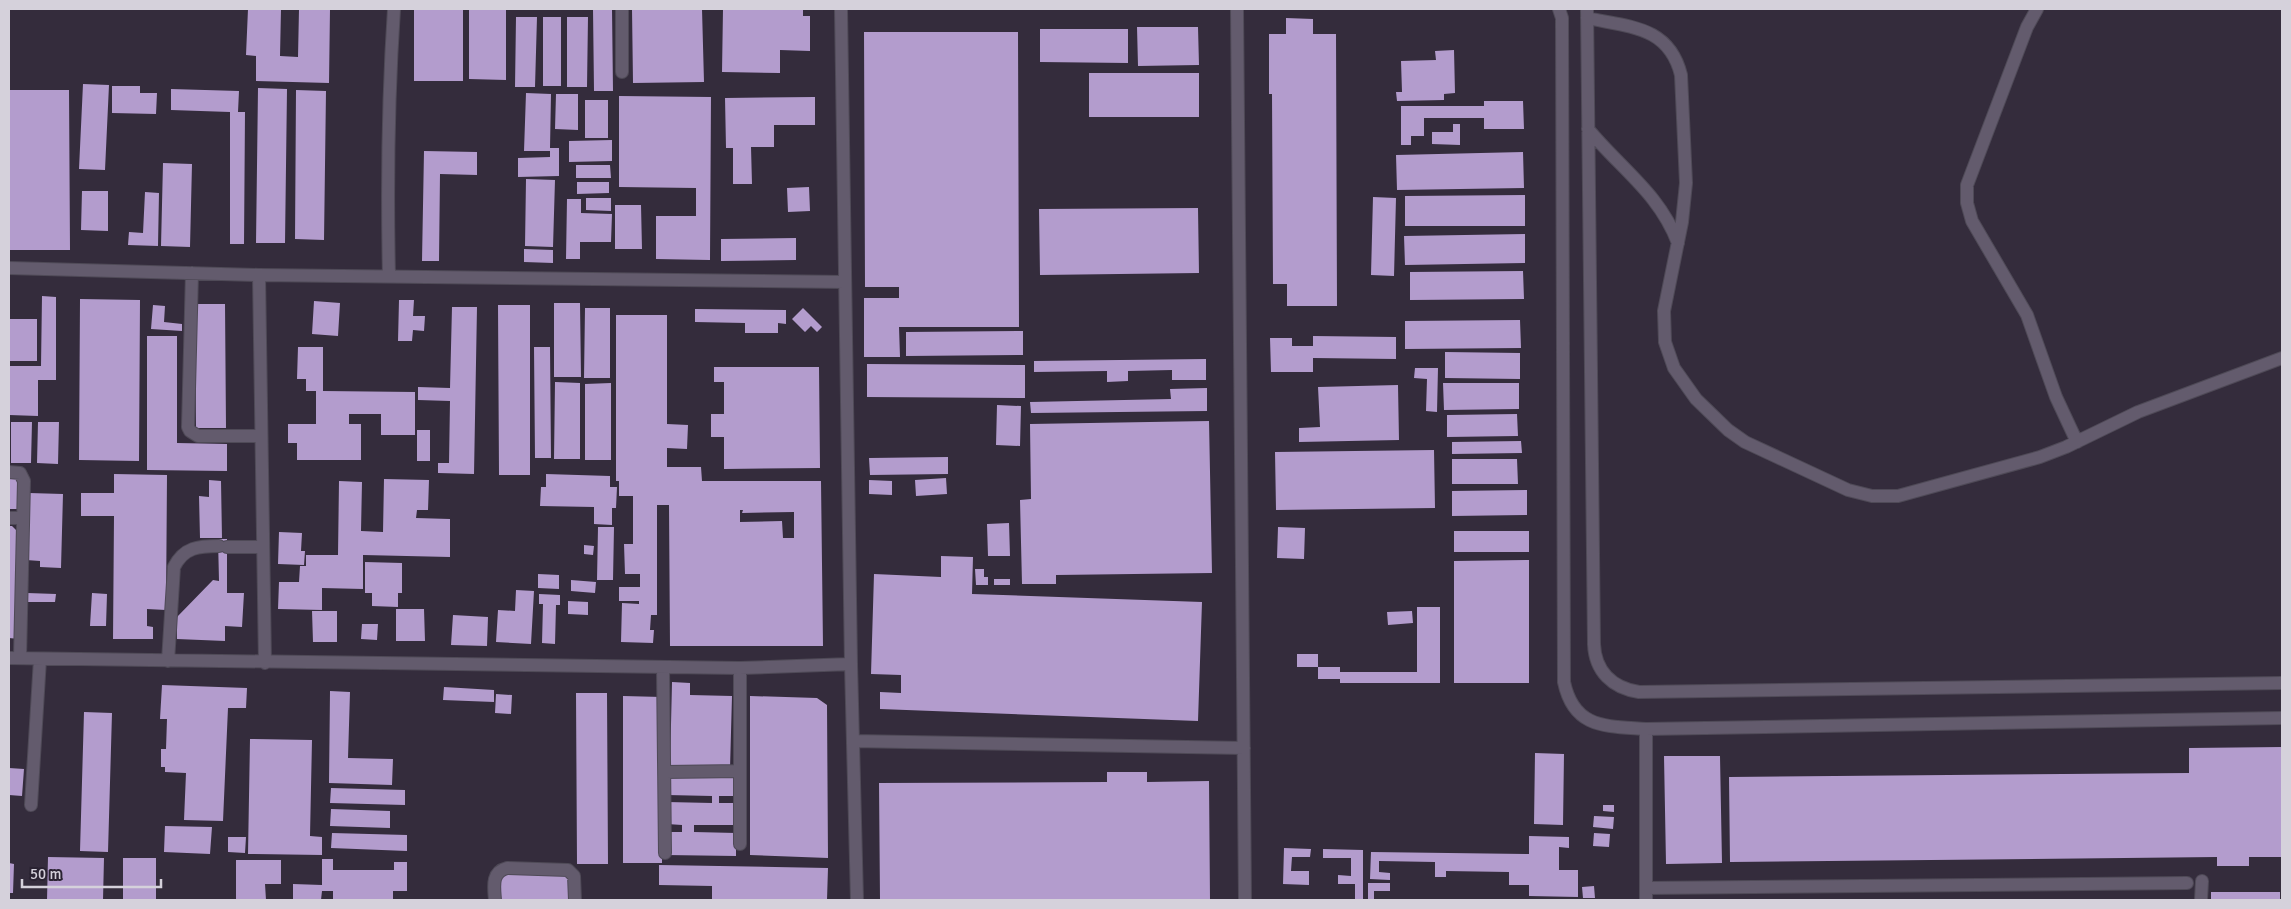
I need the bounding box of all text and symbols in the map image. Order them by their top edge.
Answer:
scale bar [22,856,161,888]
text: 50 m [30,865,61,883]

